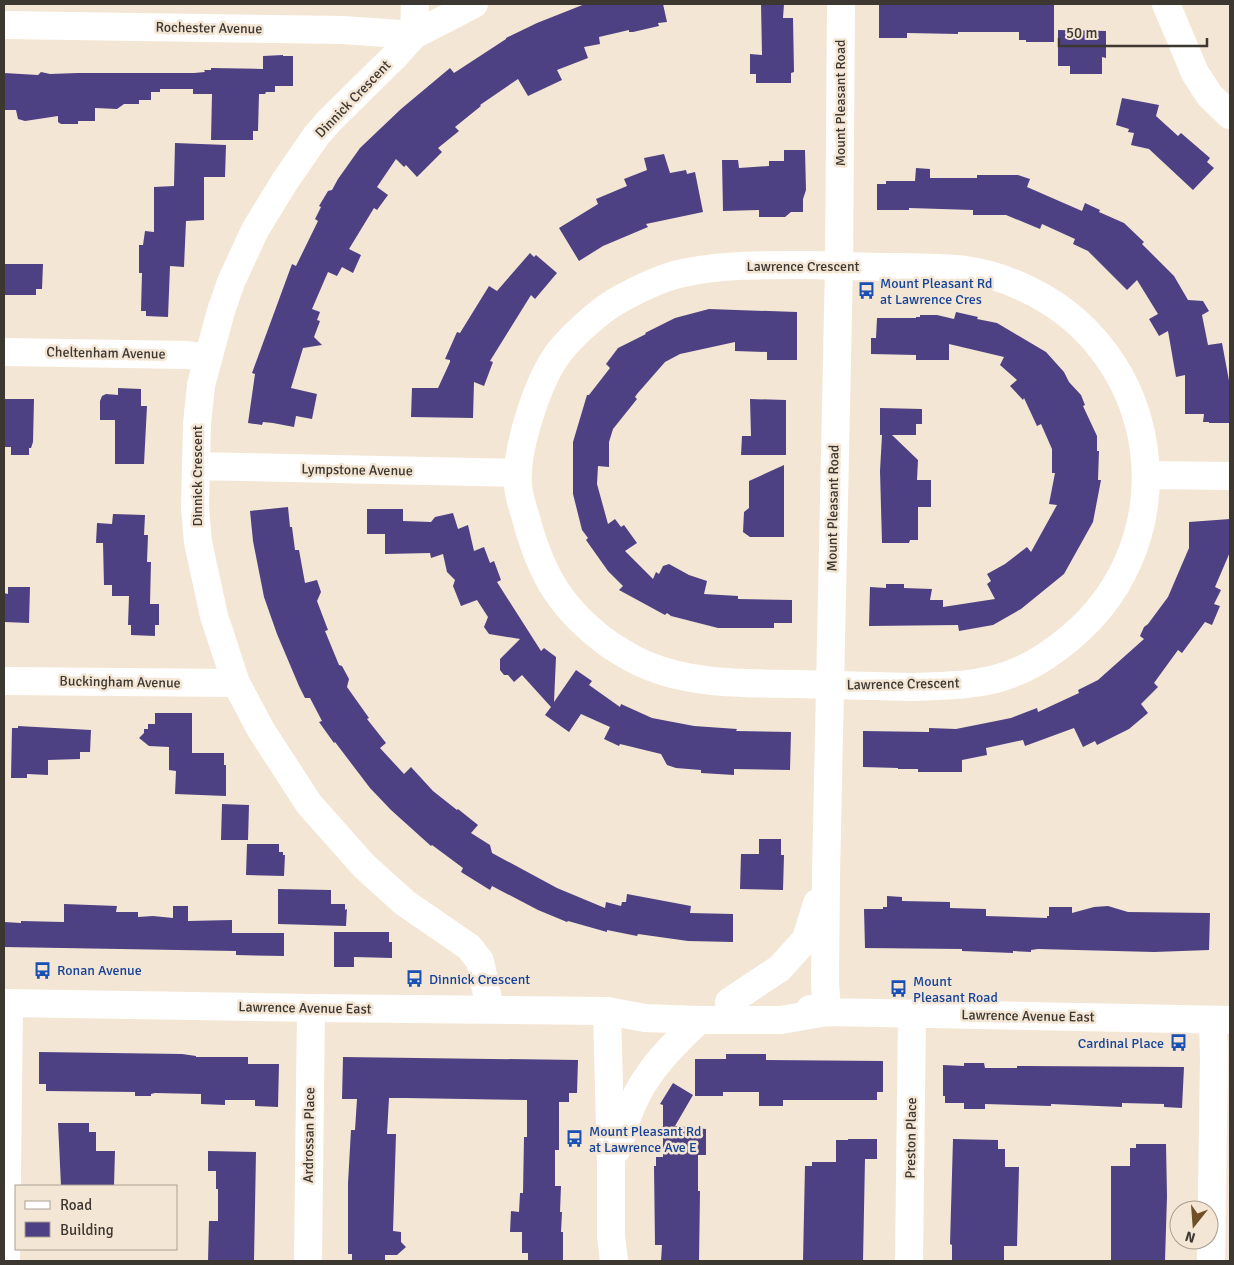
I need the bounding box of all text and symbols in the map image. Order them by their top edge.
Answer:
scale bar [1059,15,1206,47]
street label: Rochester Avenue [156,19,262,37]
text: 50 m [1066,24,1097,42]
street label: Mount Pleasant Road [832,40,849,166]
street label: Dinnick Crescent [312,57,394,141]
street label: Lawrence Crescent [747,258,860,275]
place label: Mount Pleasant Rd at Lawrence Cres [880,275,992,308]
bus stop icon: Mount Pleasant Rd at Lawrence Cres [856,281,876,301]
street label: Cheltenham Avenue [46,343,166,363]
street label: Dinnick Crescent [189,425,206,527]
street label: Mount Pleasant Road [823,445,843,571]
street label: Lympstone Avenue [301,461,413,479]
street label: Buckingham Avenue [59,672,181,692]
street label: Lawrence Crescent [846,675,960,693]
bus stop icon: Ronan Avenue [33,960,53,980]
place label: Ronan Avenue [57,962,142,979]
bus stop icon: Dinnick Crescent [405,969,425,989]
place label: Dinnick Crescent [429,971,530,988]
place label: Mount Pleasant Road [913,973,998,1006]
bus stop icon: Mount Pleasant Road [889,979,909,999]
street label: Lawrence Avenue East [238,998,372,1018]
street label: Lawrence Avenue East [961,1006,1095,1026]
bus stop icon: Cardinal Place [1168,1033,1188,1053]
place label: Cardinal Place [1078,1035,1164,1052]
street label: Ardrossan Place [300,1087,318,1183]
street label: Preston Place [902,1097,920,1179]
place label: Mount Pleasant Rd at Lawrence Ave E [589,1123,701,1156]
bus stop icon: Mount Pleasant Rd at Lawrence Ave E [565,1129,585,1149]
legend [15,1185,178,1250]
text: Road [60,1196,92,1214]
north arrow [1169,1200,1219,1250]
text: Building [60,1221,114,1239]
text: N [1183,1227,1197,1247]

